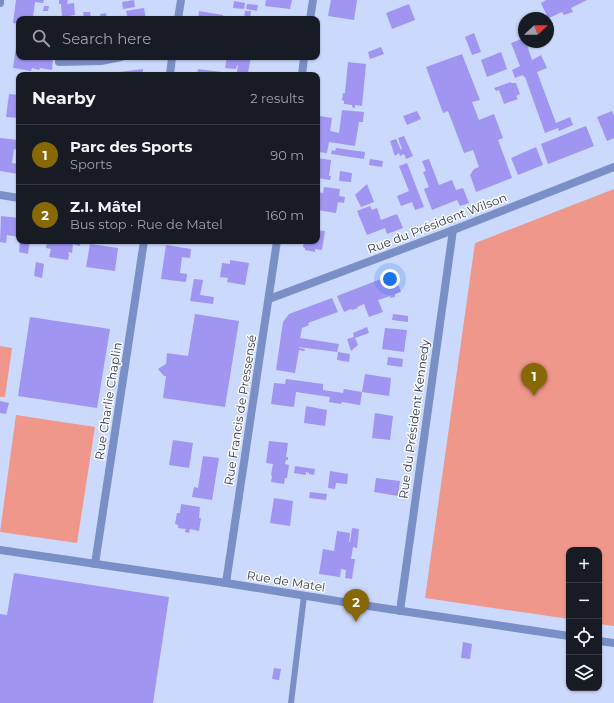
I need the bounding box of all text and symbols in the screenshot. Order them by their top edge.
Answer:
north arrow [518,12,554,48]
search box [16,16,320,60]
icon: search [30,27,52,49]
text: Search here [62,29,151,48]
text: Nearby [32,88,96,108]
text: 2 results [250,90,304,106]
text: Parc des Sports [70,137,192,156]
text: 1 [42,147,48,163]
text: 90 m [270,147,304,163]
text: Sports [70,156,112,172]
street label: Rue du Président Wilson [365,189,509,257]
text: Z.I. Mâtel [70,197,141,216]
text: 2 [41,207,49,223]
text: 160 m [266,207,304,223]
text: Bus stop · Rue de Matel [70,216,223,232]
your location [380,269,400,289]
street label: Rue Francis de Pressensé [221,334,259,486]
street label: Rue du Président Kennedy [395,338,433,500]
street label: Rue Charlie Chaplin [91,341,125,461]
pin: 1 [521,363,547,396]
map controls [566,547,602,691]
button: + [566,547,602,583]
street label: Rue de Matel [246,567,326,595]
button: − [566,583,602,619]
pin: 2 [343,589,369,622]
button: locate [566,619,602,655]
button: layers [566,655,602,691]

